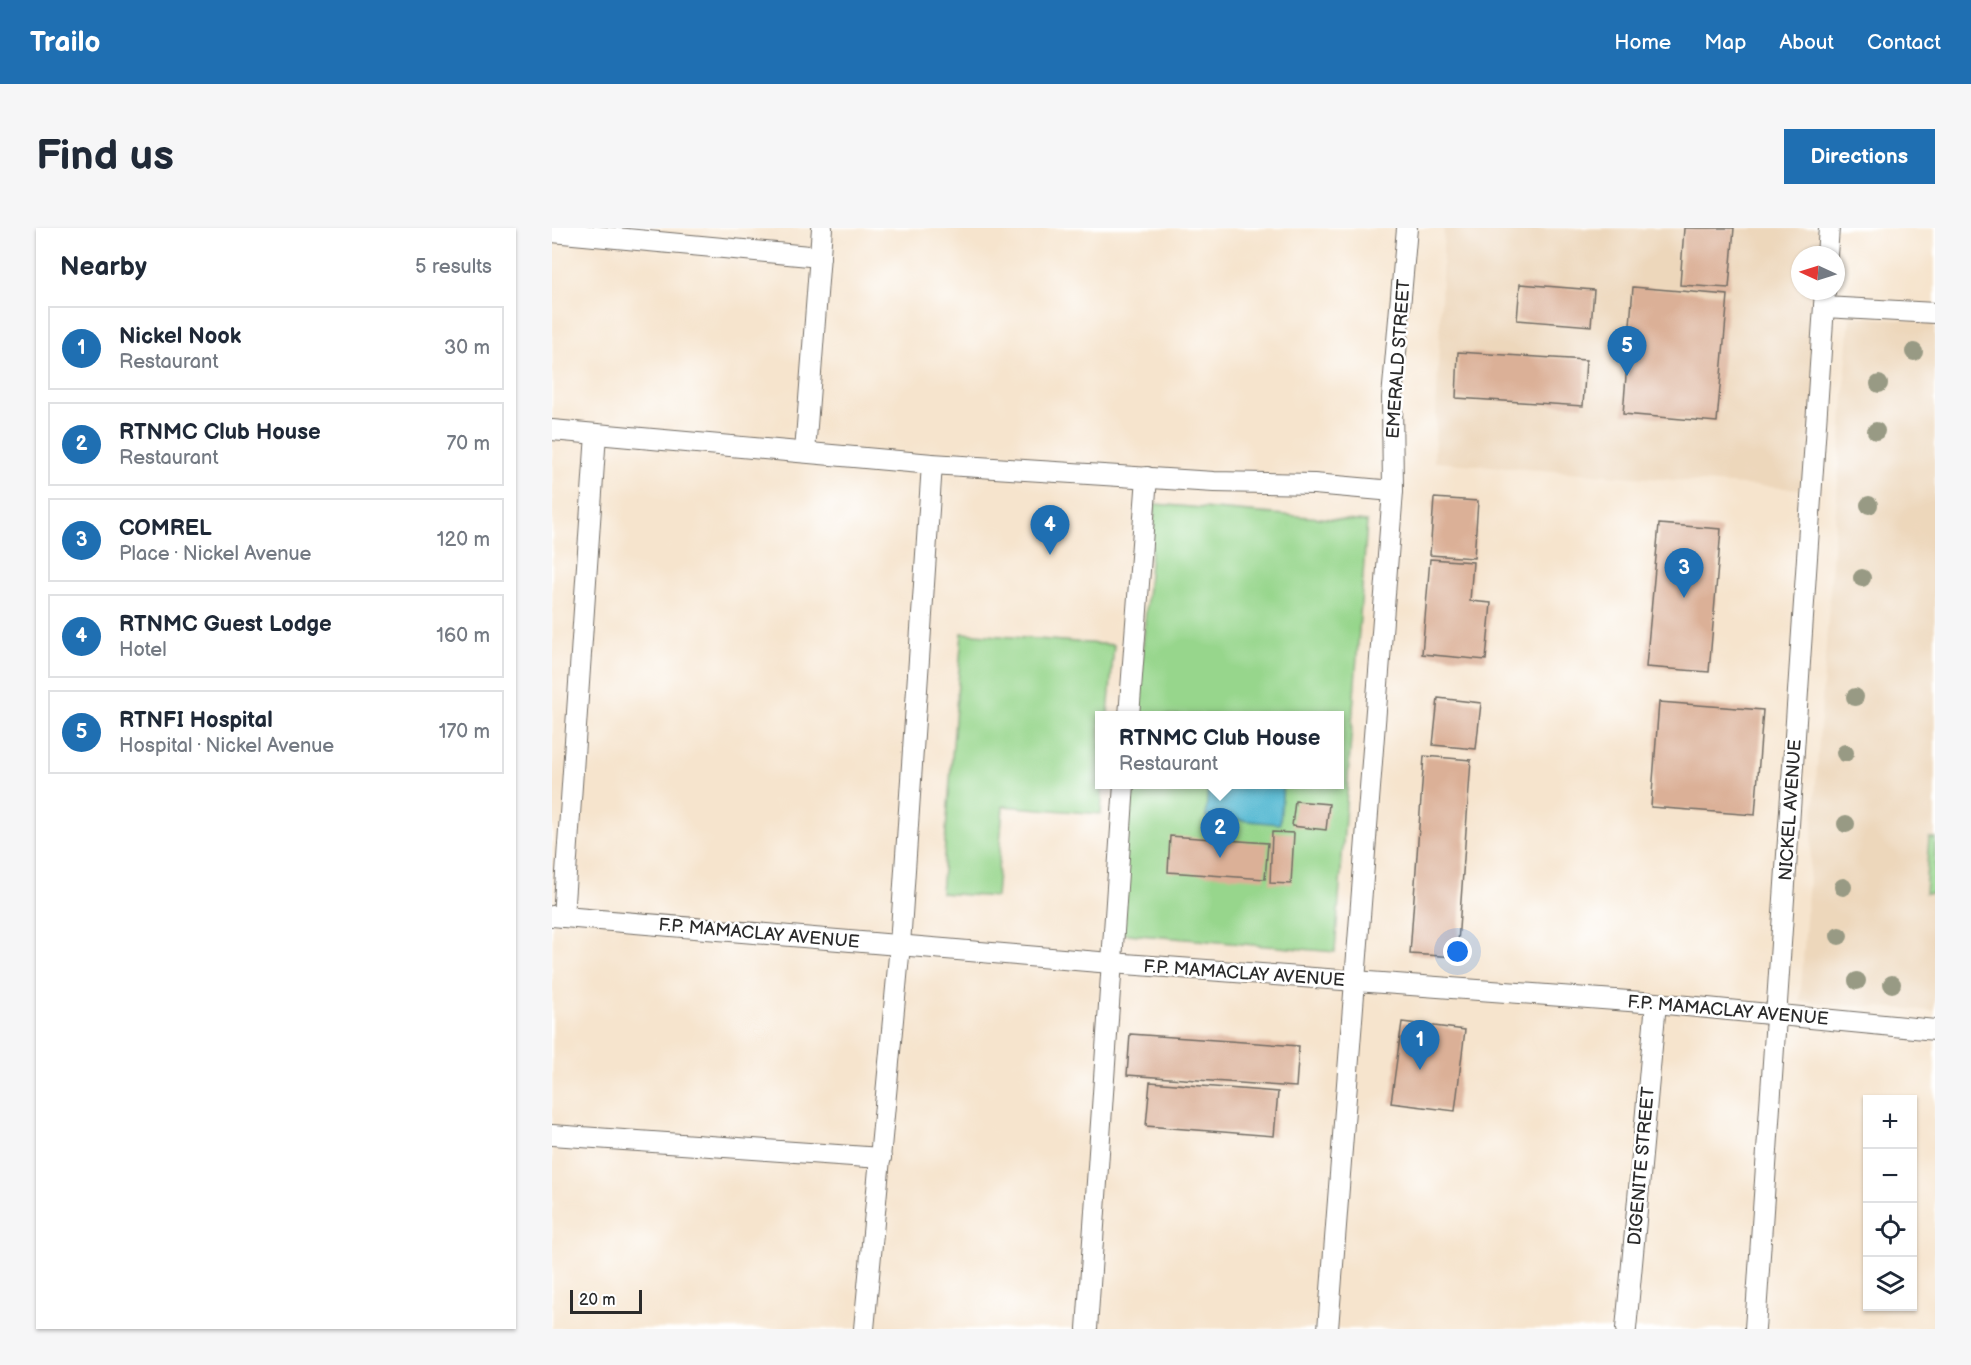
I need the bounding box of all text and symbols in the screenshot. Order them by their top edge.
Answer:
text: Trailo [30,26,101,59]
text: Home [1614,30,1671,55]
text: Map [1704,30,1746,55]
text: About [1779,30,1834,55]
text: Contact [1867,30,1941,55]
button: Directions [1784,129,1935,184]
text: Find us [36,131,174,182]
north arrow [1791,246,1845,300]
text: Nearby [60,252,147,283]
text: 5 results [415,255,492,279]
street label: EMERALD STREET [1382,278,1415,439]
text: Nickel Nook [119,323,241,350]
pin: 5 [1608,326,1646,376]
text: 1 [77,336,86,360]
text: 30 m [444,336,490,360]
text: Restaurant [119,350,219,374]
text: RTNMC Club House [119,419,321,446]
text: 2 [76,432,87,456]
text: 70 m [446,432,490,456]
text: Restaurant [119,446,219,470]
pin: 4 [1030,506,1070,555]
text: COMREL [119,515,212,542]
text: 3 [76,528,87,552]
text: 120 m [437,528,490,552]
text: Place · Nickel Avenue [119,542,311,566]
pin: 3 [1664,548,1704,598]
text: RTNMC Guest Lodge [119,611,332,638]
text: 4 [76,624,87,648]
text: 160 m [436,624,490,648]
text: Hotel [119,638,167,662]
text: RTNFI Hospital [119,707,273,734]
popup [1095,711,1344,789]
text: 5 [76,720,87,744]
text: 170 m [439,720,490,744]
text: RTNMC Club House [1119,725,1320,752]
text: Hospital · Nickel Avenue [119,734,334,758]
street label: NICKEL AVENUE [1775,739,1806,881]
text: Restaurant [1119,752,1218,776]
pin: 2 [1200,808,1240,858]
street label: F.P. MAMACLAY AVENUE [657,914,861,953]
your location [1443,937,1472,966]
street label: F.P. MAMACLAY AVENUE [1143,956,1346,991]
street label: F.P. MAMACLAY AVENUE [1626,991,1830,1030]
pin: 1 [1400,1020,1440,1070]
street label: DIGENITE STREET [1624,1086,1659,1246]
map controls [1863,1095,1917,1311]
button: + [1863,1095,1917,1149]
button: − [1863,1149,1917,1203]
button: locate [1863,1203,1917,1257]
button: layers [1863,1257,1917,1311]
scale bar [570,1287,642,1314]
text: 20 m [579,1291,615,1310]

